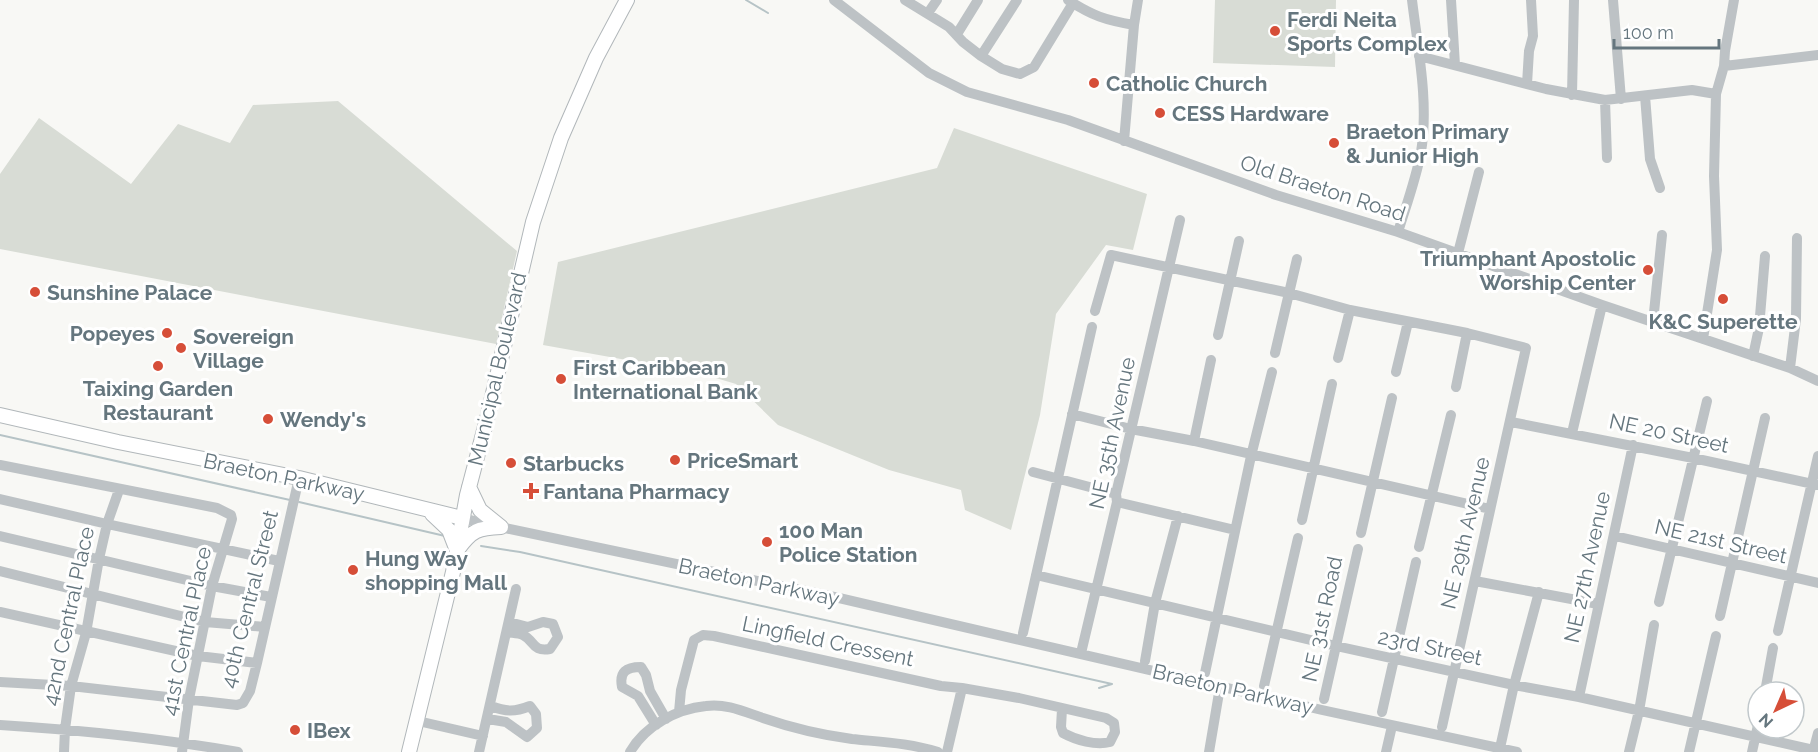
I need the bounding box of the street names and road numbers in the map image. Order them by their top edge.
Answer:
street label: Old Braeton Road [1237,150,1409,226]
street label: Municipal Boulevard [463,270,531,468]
street label: NE 35th Avenue [1084,355,1140,511]
street label: NE 20 Street [1607,408,1731,458]
street label: Braeton Parkway [201,448,367,506]
street label: NE 29th Avenue [1435,455,1495,611]
street label: NE 27th Avenue [1559,489,1615,645]
street label: 40th Central Street [215,508,283,690]
street label: NE 21st Street [1652,514,1790,568]
street label: 42nd Central Place [37,524,99,708]
street label: 41st Central Place [156,544,216,718]
street label: Braeton Parkway [676,553,842,611]
street label: NE 31st Road [1297,554,1347,684]
street label: Lingfield Cressent [740,611,916,671]
street label: 23rd Street [1376,624,1484,670]
street label: Braeton Parkway [1150,658,1316,720]

